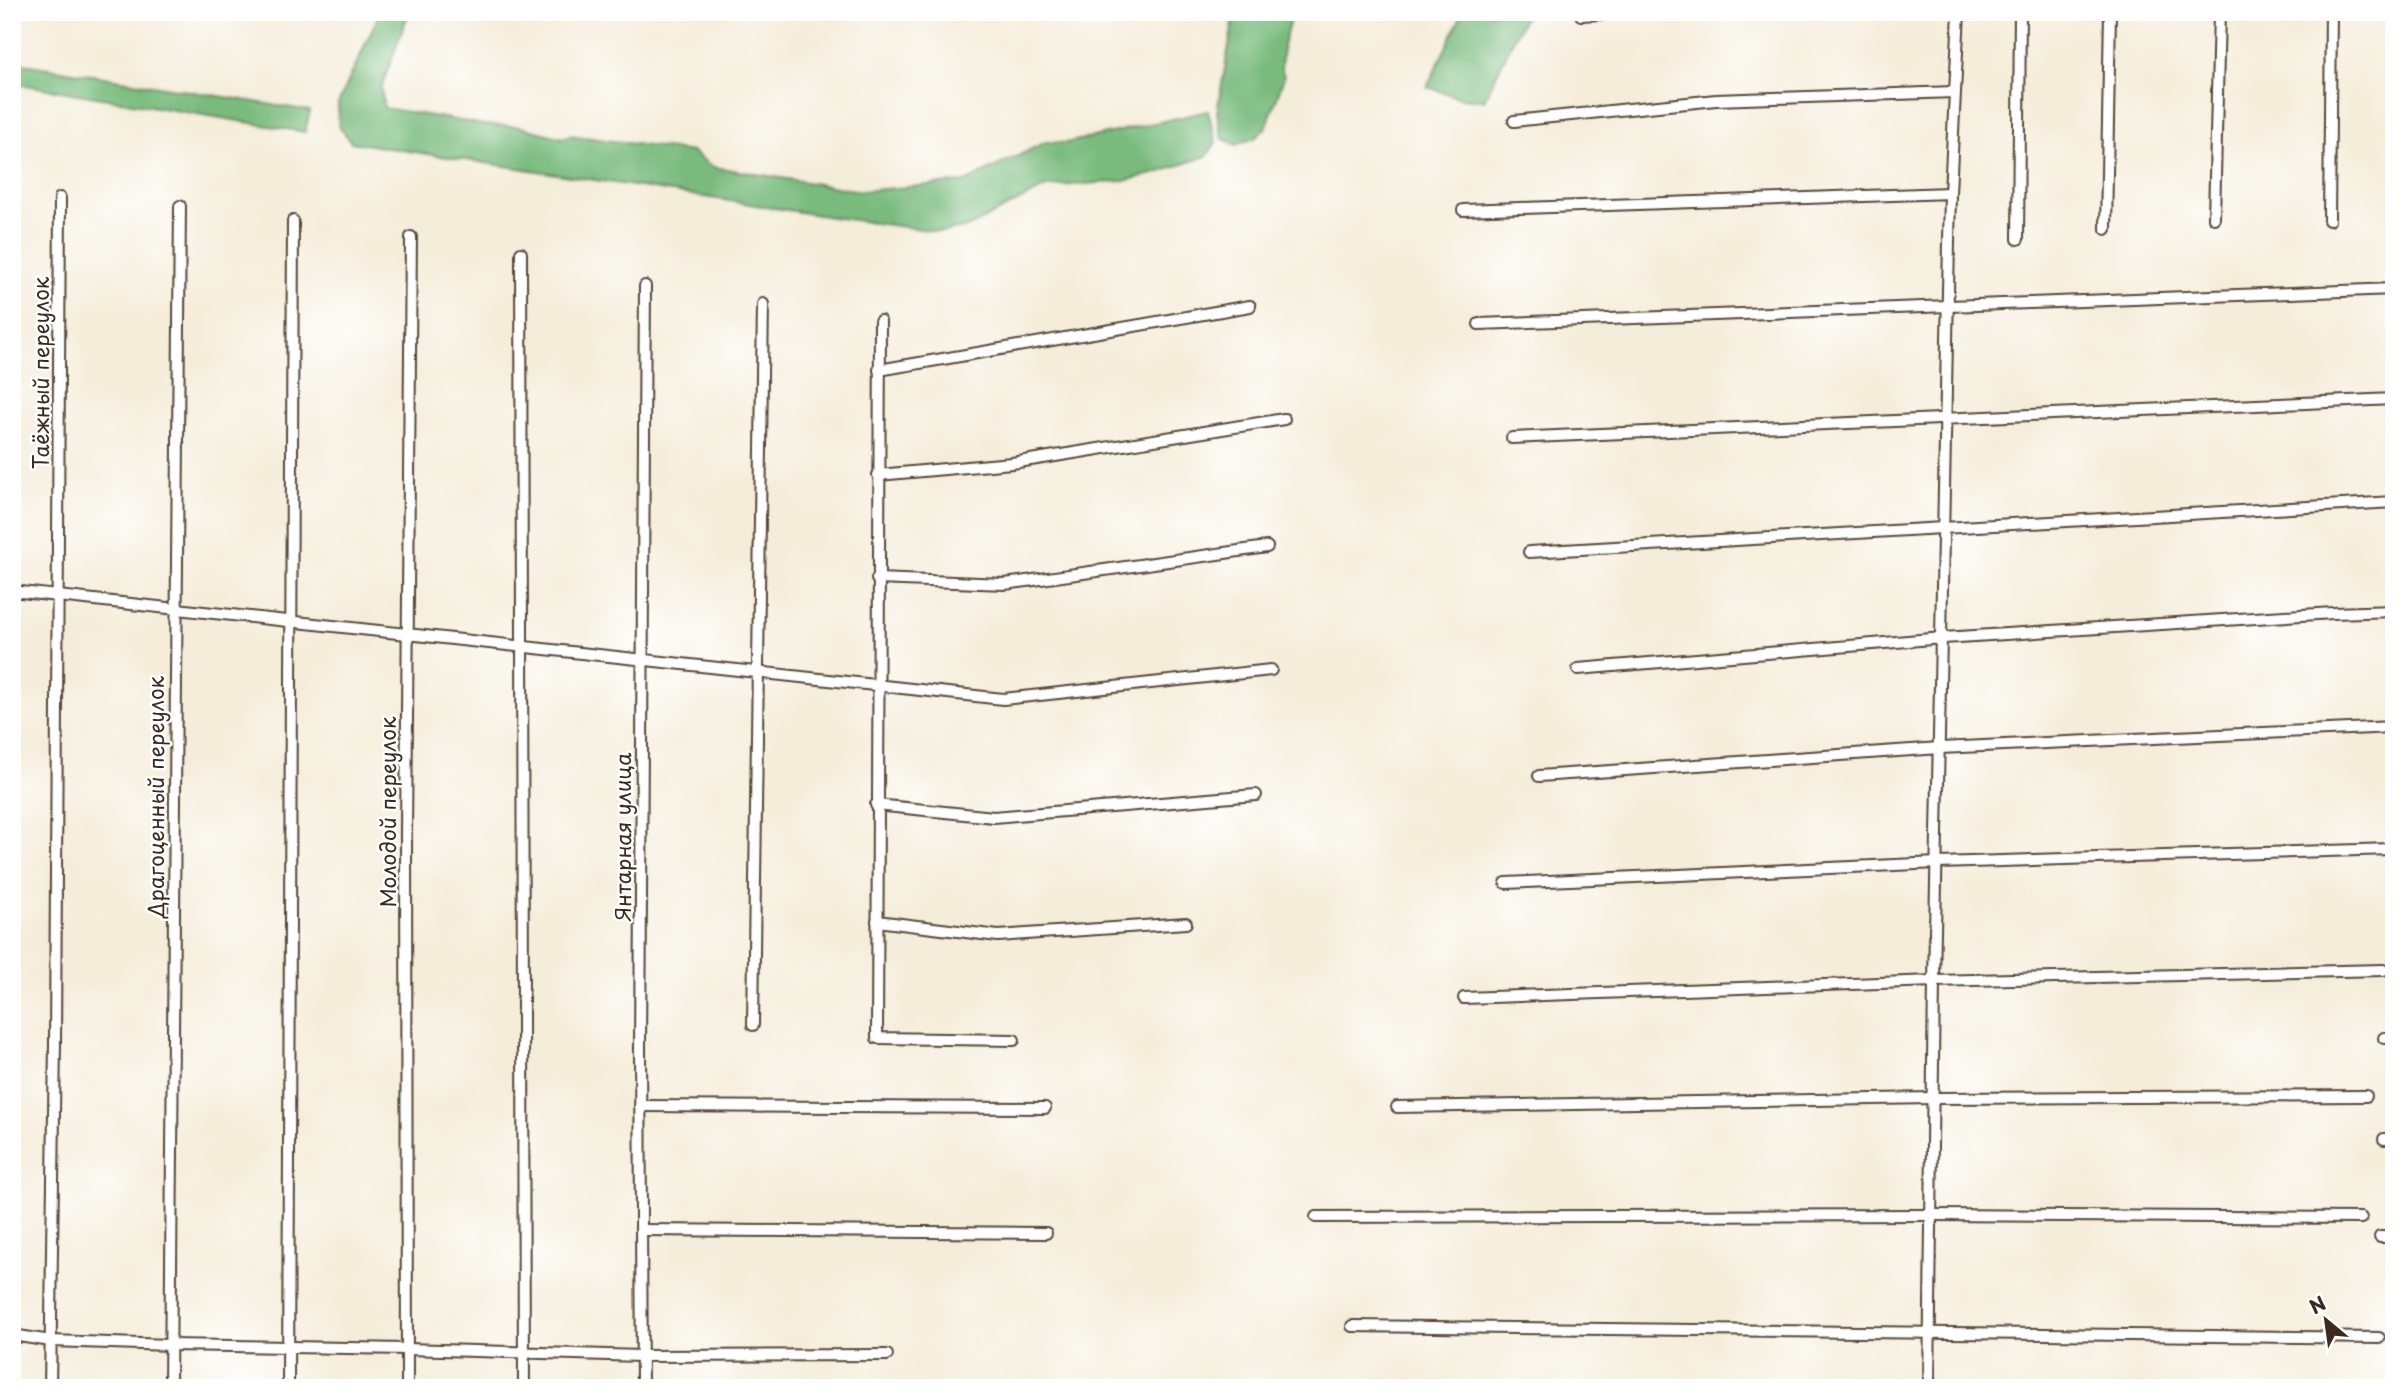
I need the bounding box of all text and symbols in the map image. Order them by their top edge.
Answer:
street label: Таёжный переулок [24,276,56,469]
street label: Драгоценный переулок [139,675,171,919]
street label: Молодой переулок [371,716,403,908]
street label: Янтарная улица [606,752,638,921]
north arrow [2290,1284,2360,1354]
text: N [2304,1288,2331,1320]

